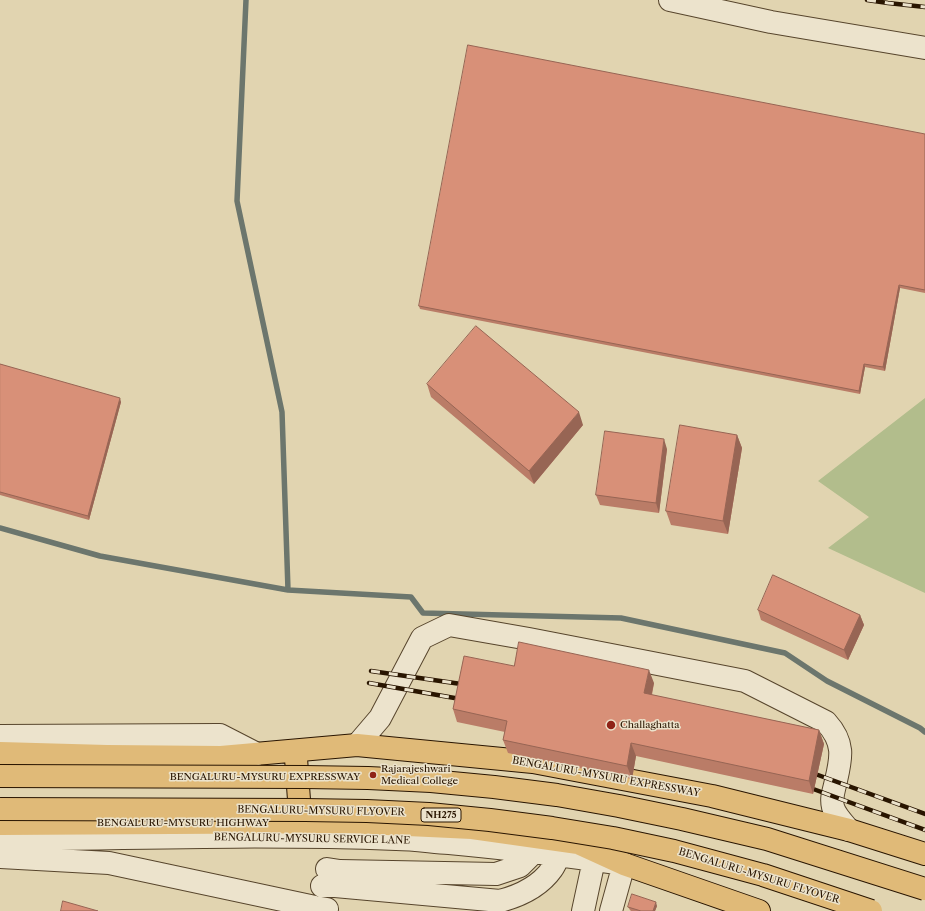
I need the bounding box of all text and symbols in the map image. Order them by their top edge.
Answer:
marker: Challaghatta [605,719,617,731]
place label: Challaghatta [620,719,680,731]
street label: BENGALURU-MYSURU EXPRESSWAY [511,755,701,799]
place label: Rajarajeshwari Medical College [381,763,458,786]
marker: Rajarajeshwari Medical College [368,770,378,780]
street label: BENGALURU-MYSURU EXPRESSWAY [170,771,360,783]
street label: BENGALURU-MYSURU FLYOVER [237,804,405,818]
road number: NH275 [421,808,461,822]
street label: BENGALURU-MYSURU HIGHWAY [97,817,269,829]
street label: BENGALURU-MYSURU SERVICE LANE [214,831,410,847]
street label: BENGALURU-MYSURU FLYOVER [677,846,841,906]

